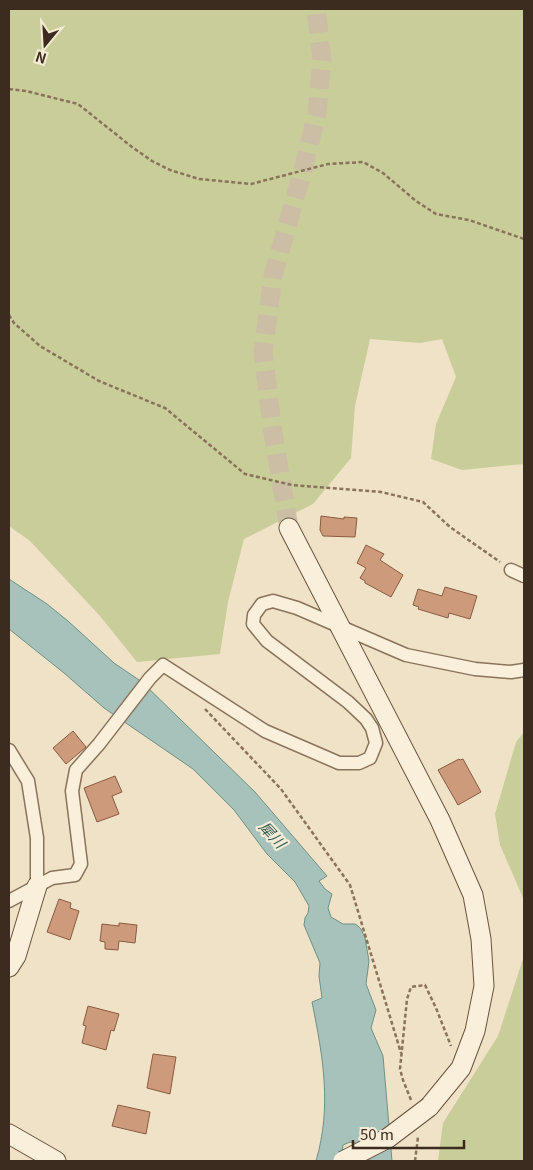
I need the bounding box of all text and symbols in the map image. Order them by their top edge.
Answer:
north arrow [20,20,70,70]
text: N [33,47,49,69]
water label: 犀川 [255,816,292,854]
scale bar [353,1118,464,1150]
text: 50 m [360,1123,394,1144]

